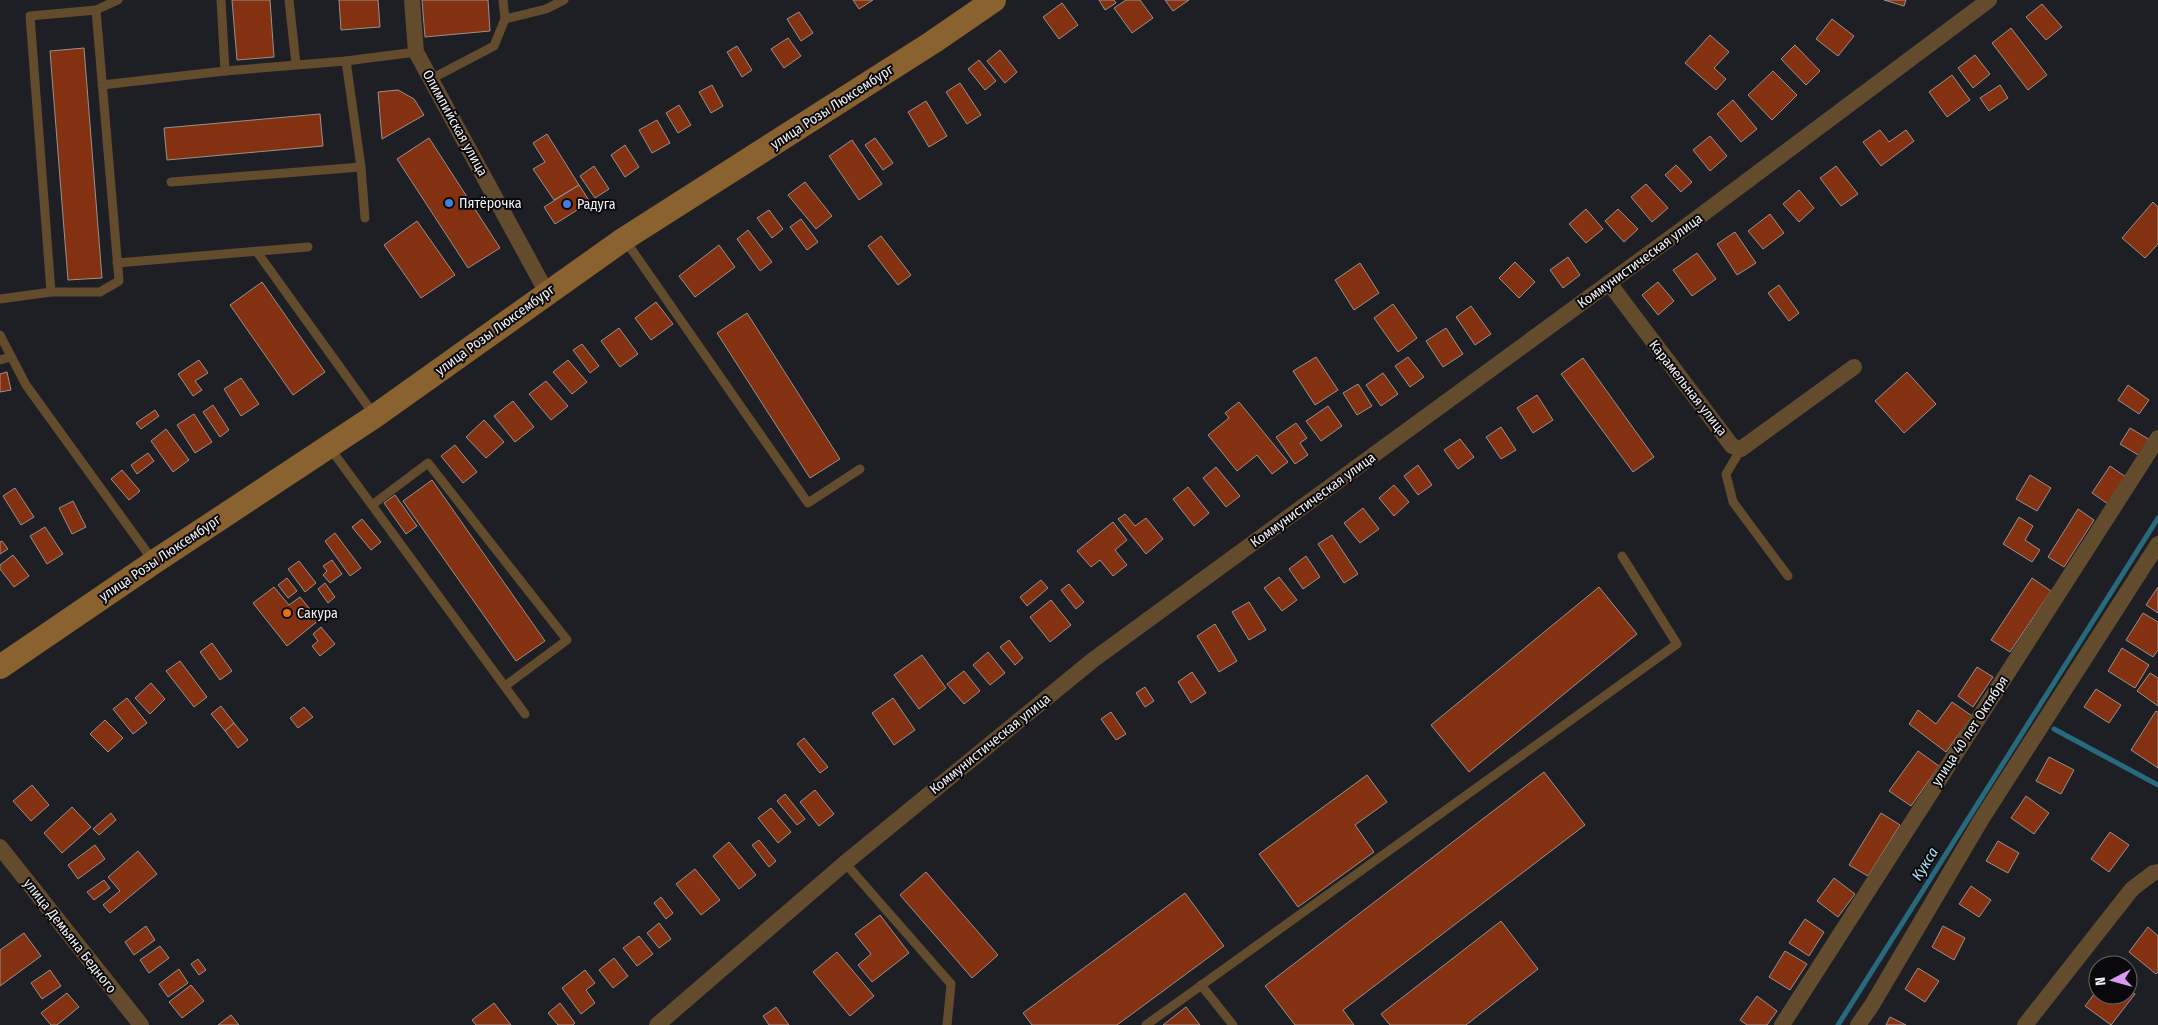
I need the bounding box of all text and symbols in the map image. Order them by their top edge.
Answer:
street label: улица Розы Люксембург [767,61,897,153]
street label: Олимпийская улица [419,67,491,179]
place label: Пятёрочка [459,195,522,212]
place label: Радуга [577,196,616,213]
marker: Пятёрочка [443,197,455,209]
marker: Радуга [561,198,573,210]
street label: Коммунистическая улица [1574,210,1706,312]
street label: улица Розы Люксембург [432,281,558,379]
street label: Карамельная улица [1645,337,1731,439]
street label: Коммунистическая улица [1247,449,1379,551]
street label: улица Розы Люксембург [96,511,225,605]
place label: Сакура [297,605,338,622]
marker: Сакура [281,607,293,619]
street label: улица 40 лет Октября [1928,673,2012,789]
street label: Коммунистическая улица [926,690,1054,798]
water label: Кукса [1908,844,1942,884]
street label: улица Демьяна Бедного [20,875,120,997]
north arrow [2088,955,2138,1005]
text: N [2092,976,2109,986]

